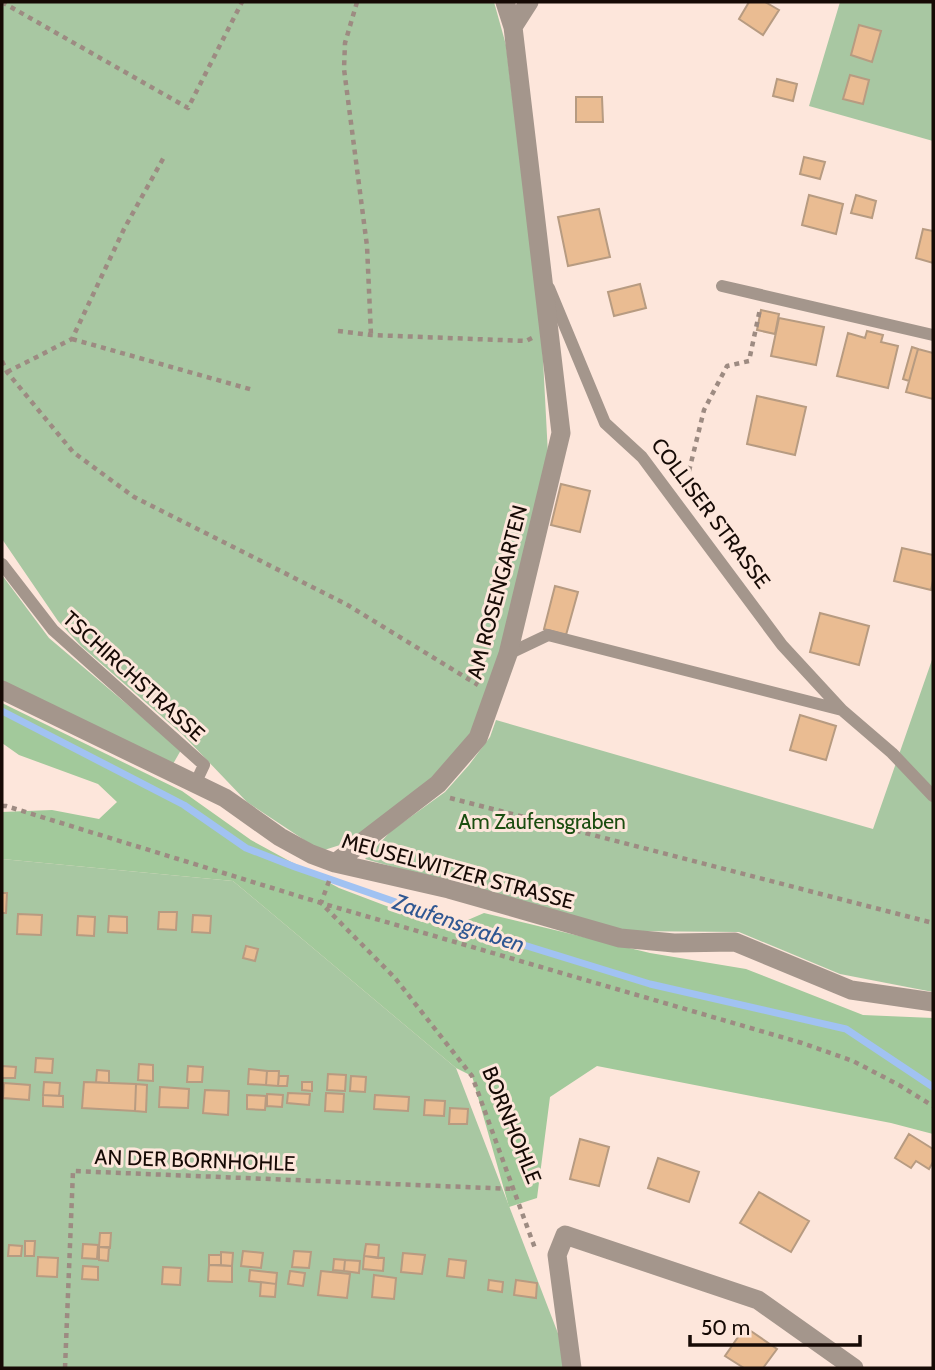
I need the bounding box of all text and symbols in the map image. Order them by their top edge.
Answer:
street label: COLLISER STRASSE [646,433,776,593]
street label: AM ROSENGARTEN [462,502,532,682]
street label: TSCHIRCHSTRASSE [58,606,210,746]
park label: Am Zaufensgraben [458,809,626,834]
street label: MEUSELWITZER STRASSE [339,828,577,914]
water label: Zaufensgraben [389,887,528,959]
street label: BORNHOHLE [477,1063,547,1187]
street label: AN DER BORNHOHLE [94,1144,296,1176]
scale bar [690,1304,860,1348]
text: 50 m [701,1315,750,1340]

